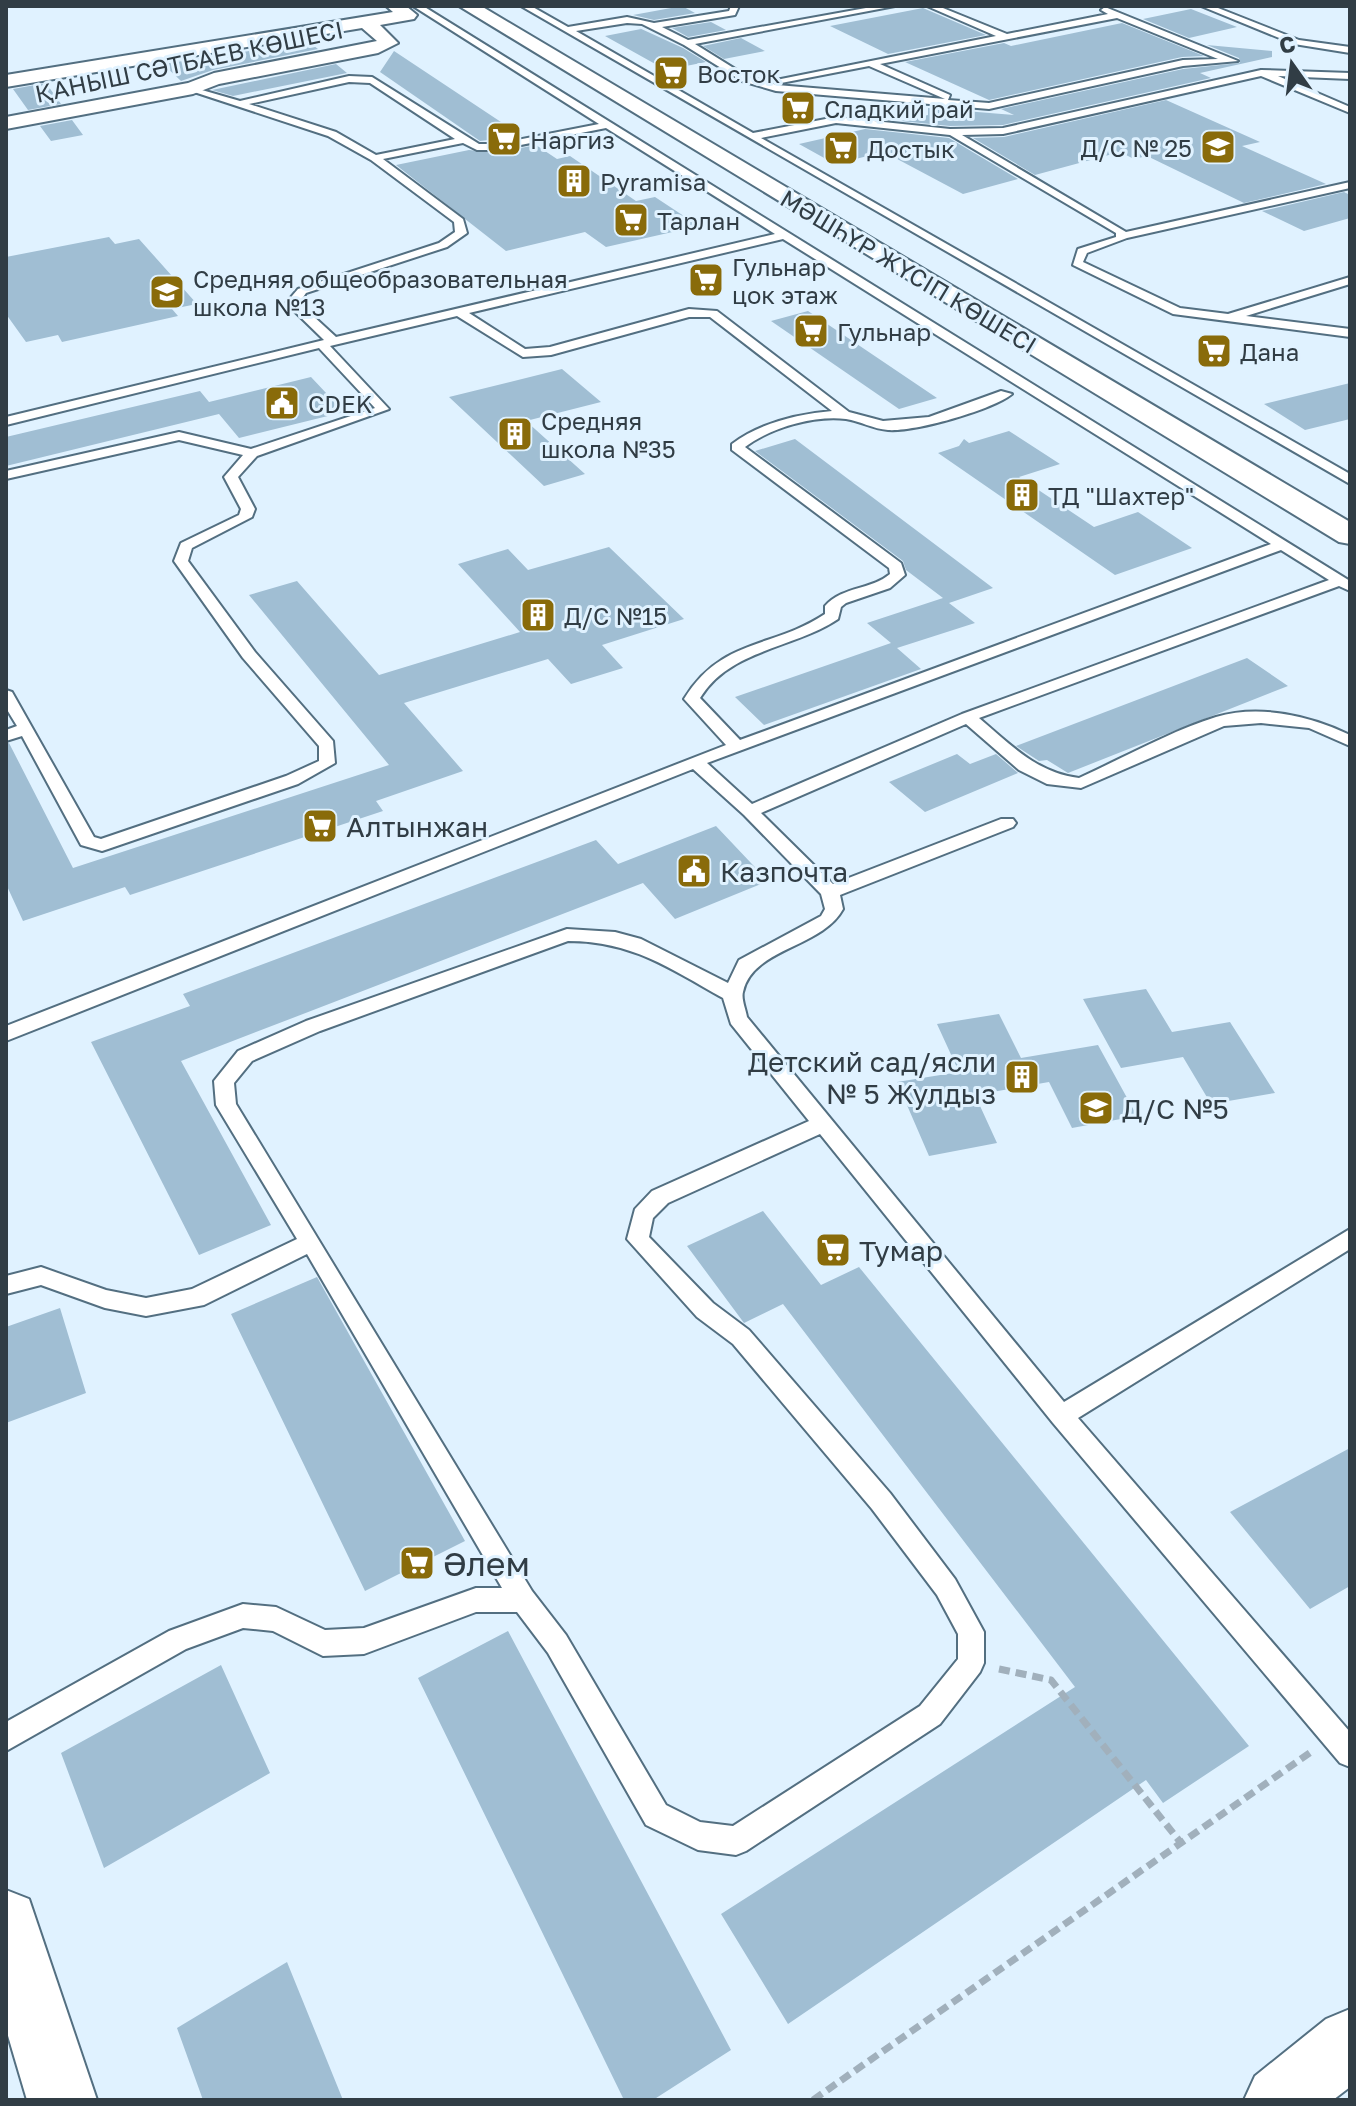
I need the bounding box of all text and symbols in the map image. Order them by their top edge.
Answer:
street label: ҚАНЫШ СӘТБАЕВ КӨШЕСІ [32,14,346,108]
north arrow [1252,24,1332,104]
text: С [1276,29,1298,59]
supermarket icon: Восток [652,54,690,92]
place label: Восток [697,59,780,88]
supermarket icon: Сладкий рай [779,89,817,127]
place label: Сладкий рай [824,94,974,123]
supermarket icon: Наргиз [485,120,523,158]
place label: Наргиз [530,125,615,154]
school or university icon: Д/С № 25 [1199,128,1237,166]
supermarket icon: Достык [822,129,860,167]
place label: Д/С № 25 [1081,133,1192,162]
place label: Достык [867,134,955,163]
building icon: Pyramisa [555,162,593,200]
place label: Pyramisa [600,167,706,196]
street label: МӘШҺҮР ЖҮСІП КӨШЕСІ [776,183,1042,359]
supermarket icon: Тарлан [612,201,650,239]
place label: Тарлан [657,206,740,235]
place label: Гульнар цок этаж [732,252,838,309]
supermarket icon: Гульнар цок этаж [687,261,725,299]
place label: Средняя общеобразовательная школа №13 [193,264,568,321]
school or university icon: Средняя общеобразовательная школа №13 [148,273,186,311]
supermarket icon: Гульнар [792,312,830,350]
place label: Гульнар [837,317,931,346]
supermarket icon: Дана [1195,332,1233,370]
place label: Дана [1240,337,1299,366]
public building icon: CDEK [263,384,301,422]
place label: CDEK [308,389,372,418]
place label: Средняя школа №35 [541,406,676,463]
building icon: Средняя школа №35 [496,415,534,453]
building icon: ТД "Шахтер" [1003,476,1041,514]
place label: ТД "Шахтер" [1048,481,1194,510]
building icon: Д/С №15 [519,596,557,634]
place label: Д/С №15 [564,601,667,630]
supermarket icon: Алтынжан [301,807,339,845]
place label: Алтынжан [346,810,488,843]
public building icon: Казпочта [675,852,713,890]
place label: Казпочта [720,855,848,888]
place label: Детский сад/ясли № 5 Жулдыз [748,1045,996,1110]
building icon: Детский сад/ясли № 5 Жулдыз [1003,1058,1041,1096]
school or university icon: Д/С №5 [1077,1089,1115,1127]
place label: Д/С №5 [1122,1092,1229,1125]
supermarket icon: Тумар [814,1231,852,1269]
place label: Тумар [859,1234,943,1267]
place label: Әлем [443,1543,530,1583]
supermarket icon: Әлем [398,1544,436,1582]

